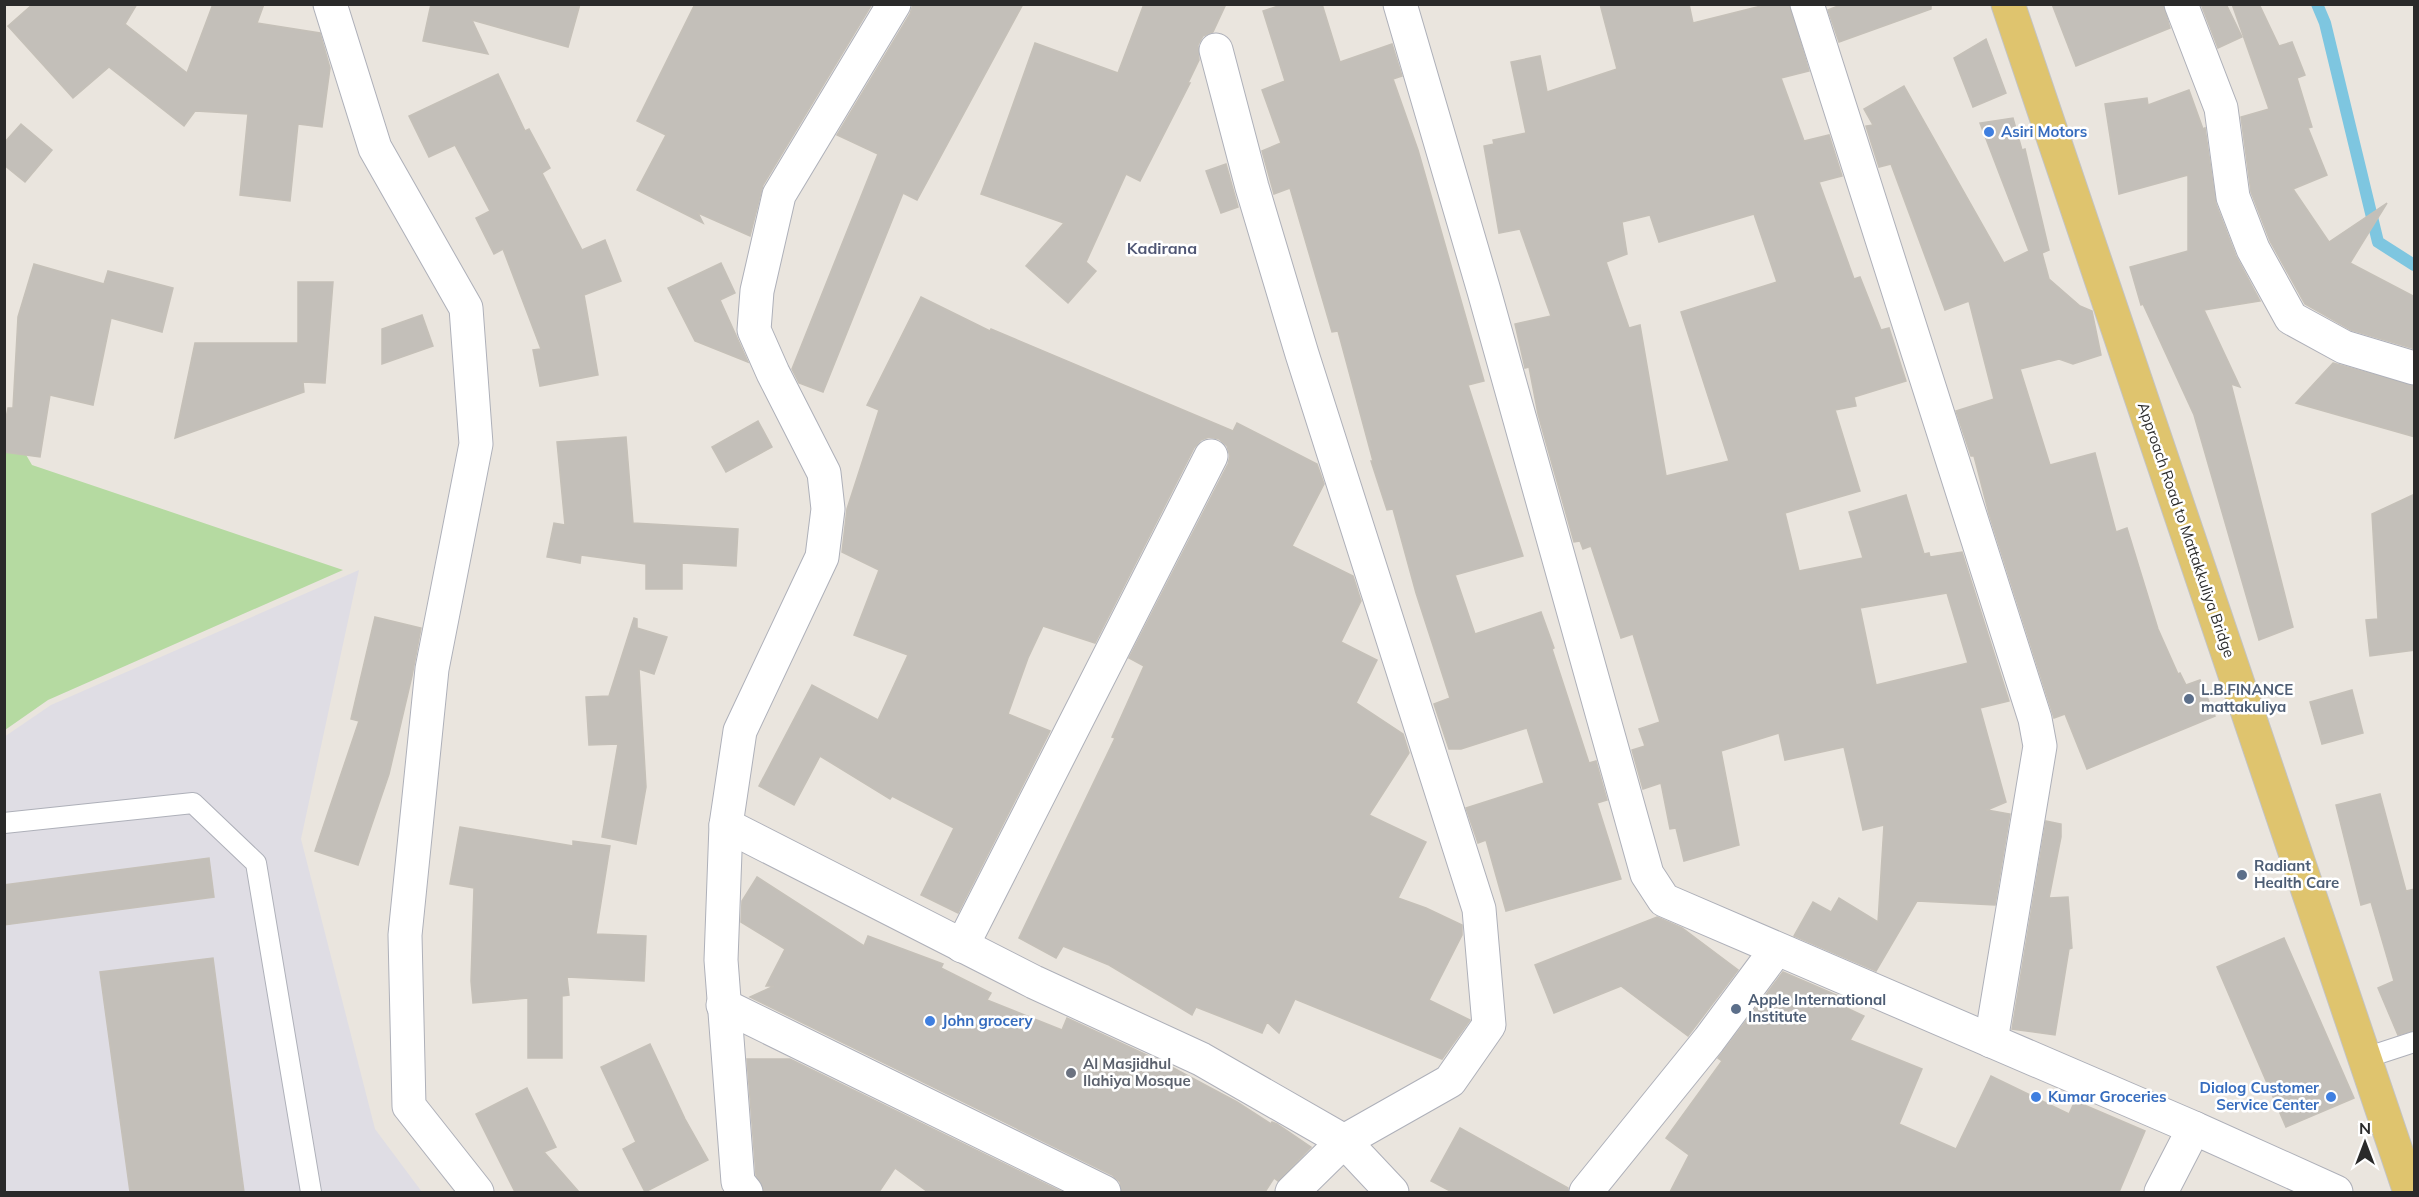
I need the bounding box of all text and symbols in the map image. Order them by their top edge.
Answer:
place label: Asiri Motors [2001,122,2087,141]
marker: Asiri Motors [1982,125,1996,139]
district label: Kadirana [1127,238,1197,258]
street label: Approach Road to Mattakkuliya Bridge [2134,400,2239,660]
place label: L.B.FINANCE mattakuliya [2201,680,2293,716]
marker: L.B.FINANCE mattakuliya [2182,692,2196,706]
place label: Radiant Health Care [2254,856,2339,892]
marker: Radiant Health Care [2235,868,2249,882]
place label: Apple International Institute [1748,990,1886,1026]
marker: Apple International Institute [1729,1002,1743,1016]
place label: John grocery [942,1011,1033,1030]
marker: John grocery [923,1014,937,1028]
place label: Al Masjidhul Ilahiya Mosque [1083,1054,1191,1090]
marker: Al Masjidhul Ilahiya Mosque [1064,1066,1078,1080]
place label: Dialog Customer Service Center [2200,1078,2319,1114]
place label: Kumar Groceries [2048,1087,2167,1106]
marker: Kumar Groceries [2029,1090,2043,1104]
marker: Dialog Customer Service Center [2324,1090,2338,1104]
north arrow [2335,1113,2395,1173]
text: N [2359,1118,2371,1138]

